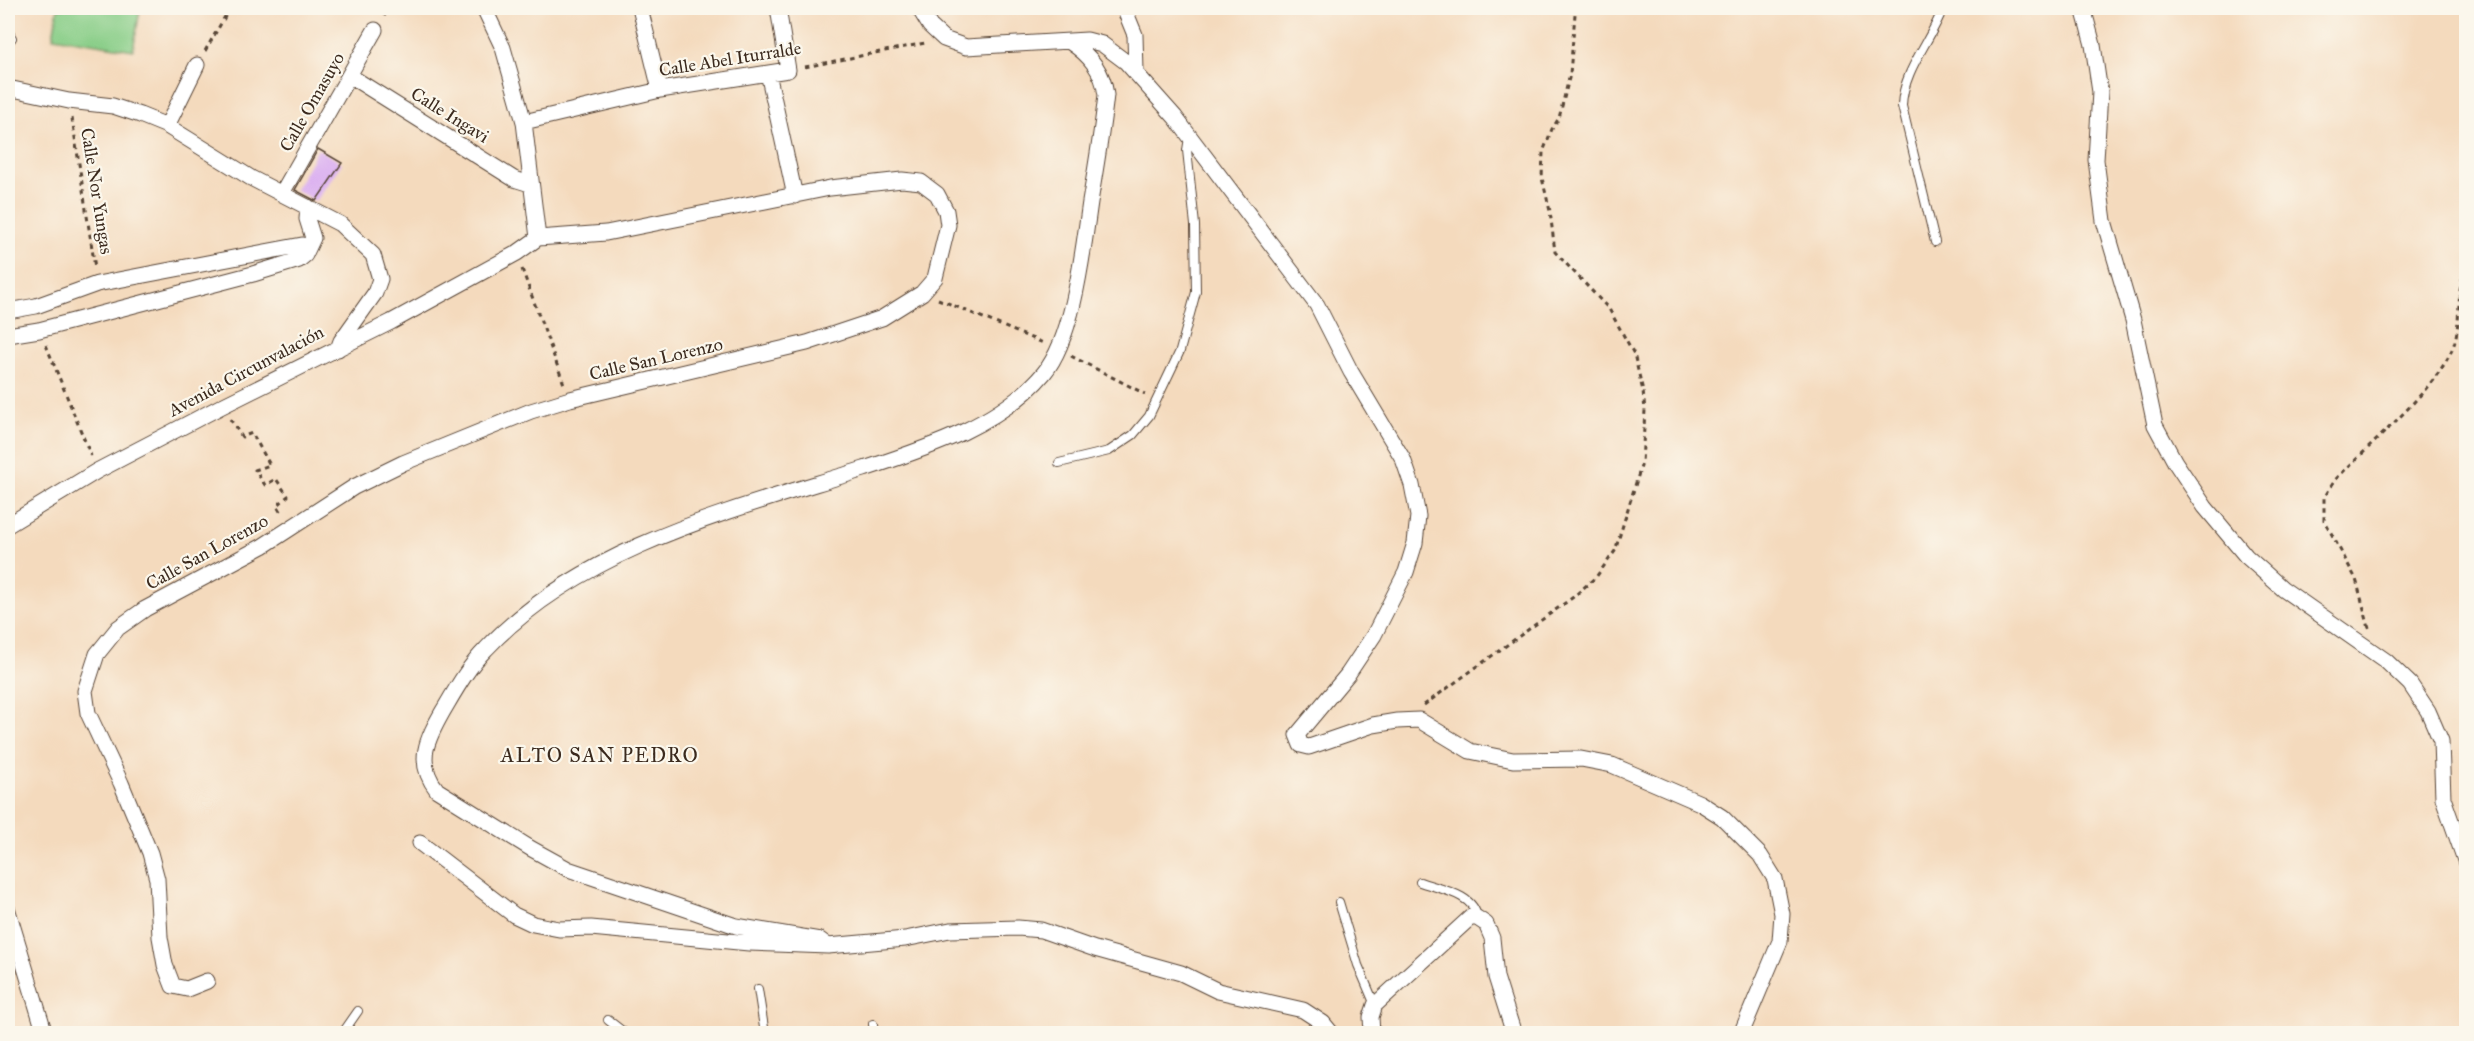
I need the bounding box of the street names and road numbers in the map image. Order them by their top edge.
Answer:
street label: Calle Abel Iturralde [657,37,803,81]
street label: Calle Omasuyo [275,48,349,156]
street label: Calle Ingavi [406,82,493,148]
street label: Calle Nor Yungas [75,126,118,256]
street label: Avenida Circunvalación [164,321,328,422]
street label: Calle San Lorenzo [587,333,725,385]
street label: Calle San Lorenzo [142,509,272,595]

